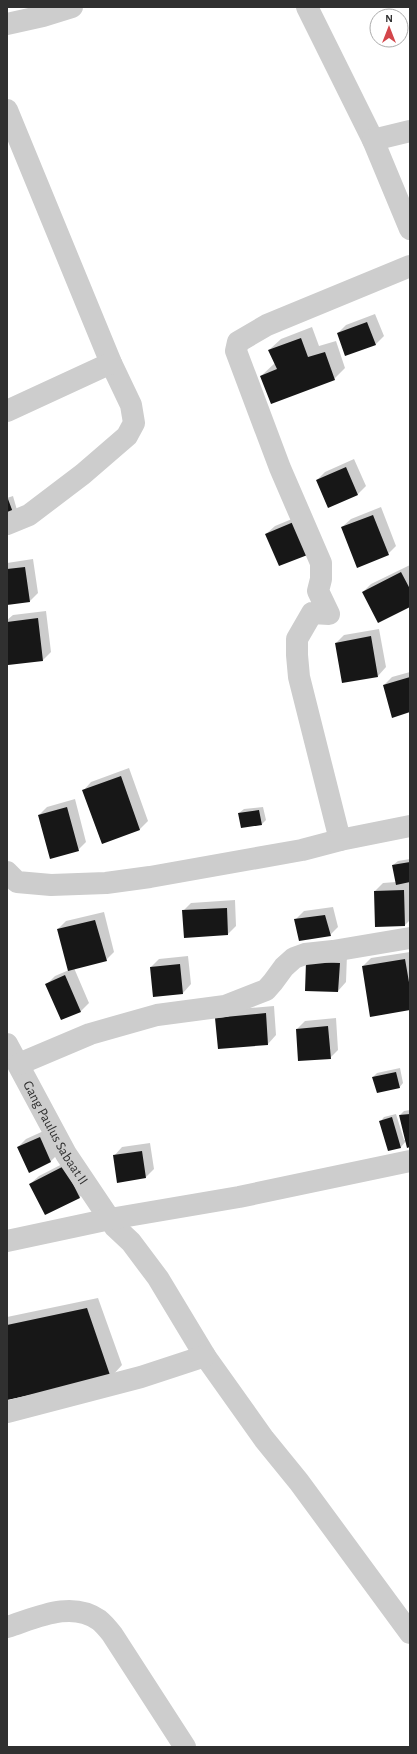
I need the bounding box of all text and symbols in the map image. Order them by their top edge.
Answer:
north arrow [369,8,409,48]
text: N [385,13,393,24]
street label: Gang Paulus Sabaat II [20,1079,90,1187]

